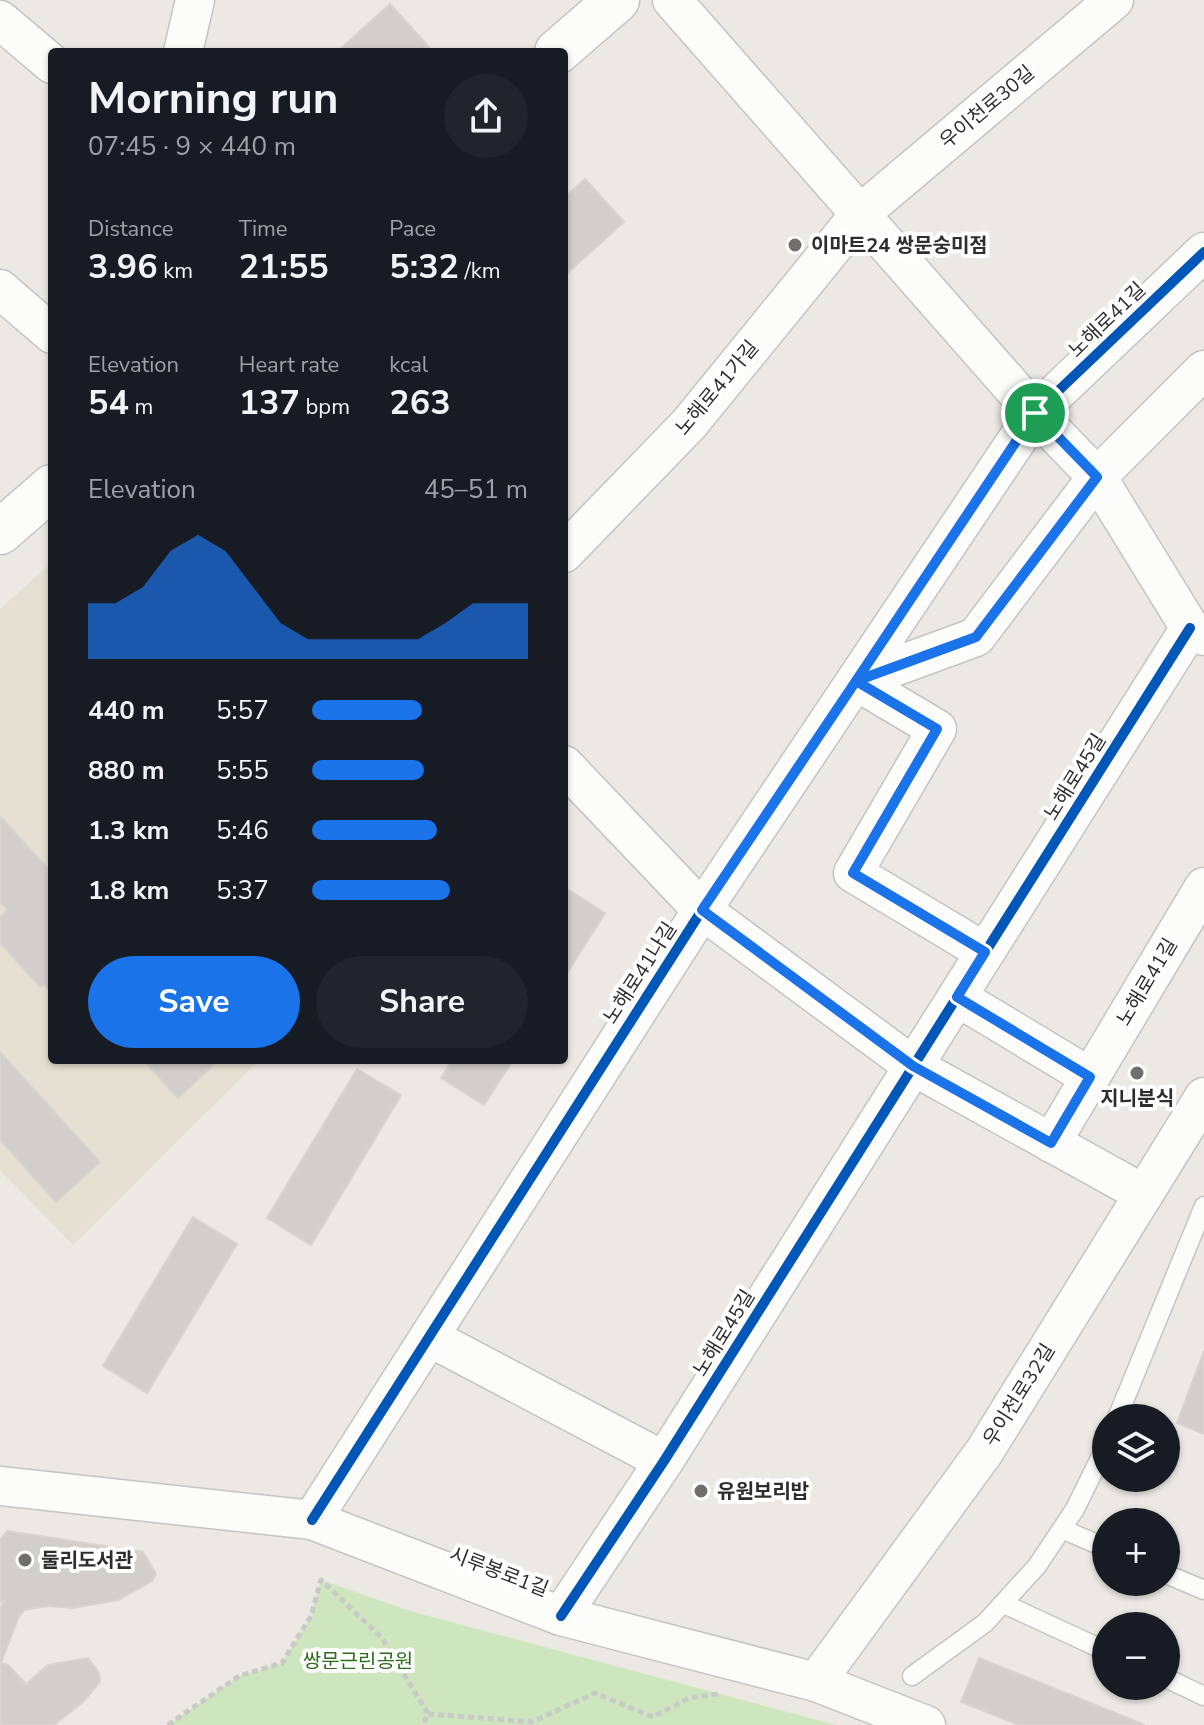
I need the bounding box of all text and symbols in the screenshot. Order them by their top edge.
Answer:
street label: 우이천로30길 [934,59,1040,155]
text: Morning run [88,69,338,129]
button: share [444,74,528,158]
text: 07:45 · 9 × 440 m [88,129,296,164]
text: Distance [88,214,173,244]
text: Time [239,214,288,244]
text: Pace [389,214,436,244]
place label: 이마트24 쌍문숭미점 [811,232,988,259]
marker: 이마트24 쌍문숭미점 [786,236,804,254]
text: 3.96 [88,244,158,290]
text: 21:55 [239,244,329,290]
text: 5:32 [389,244,459,290]
text: km [158,256,193,286]
text: /km [459,256,501,286]
street label: 노해로41길 [1063,276,1151,364]
street label: 노해로41가길 [669,335,765,441]
text: Elevation [88,350,179,380]
text: Heart rate [239,350,339,380]
text: kcal [389,350,428,380]
pin [1001,379,1069,447]
text: 54 [88,380,129,426]
text: 137 [239,380,300,426]
text: 263 [389,380,451,426]
icon: arrive [1013,391,1057,435]
text: m [129,392,153,422]
text: bpm [300,392,350,422]
text: Elevation [88,472,196,507]
text: 45–51 m [424,472,528,507]
text: 440 m [88,693,165,728]
text: 5:57 [216,693,269,728]
street label: 노해로45길 [1038,728,1112,826]
text: 880 m [88,753,165,788]
text: 5:55 [216,753,269,788]
text: 1.3 km [88,813,169,848]
text: 5:46 [216,813,269,848]
text: 1.8 km [88,873,169,908]
text: 5:37 [216,873,269,908]
street label: 노해로41나길 [597,917,683,1029]
street label: 노해로41길 [1110,933,1184,1031]
button: Save [88,956,300,1048]
button: Share [316,956,528,1048]
marker: 지니분식 [1128,1064,1146,1082]
place label: 지니분식 [1100,1085,1174,1112]
street label: 노해로45길 [687,1284,761,1382]
street label: 우이천로32길 [977,1339,1061,1451]
map controls [1092,1404,1180,1700]
button: layers [1092,1404,1180,1492]
place label: 유원보리밥 [717,1478,810,1505]
marker: 유원보리밥 [692,1482,710,1500]
button: + [1092,1508,1180,1596]
street label: 시루봉로1길 [446,1541,552,1603]
place label: 둘리도서관 [41,1547,134,1574]
marker: 둘리도서관 [16,1551,34,1569]
button: − [1092,1612,1180,1700]
park label: 쌍문근린공원 [303,1648,413,1675]

